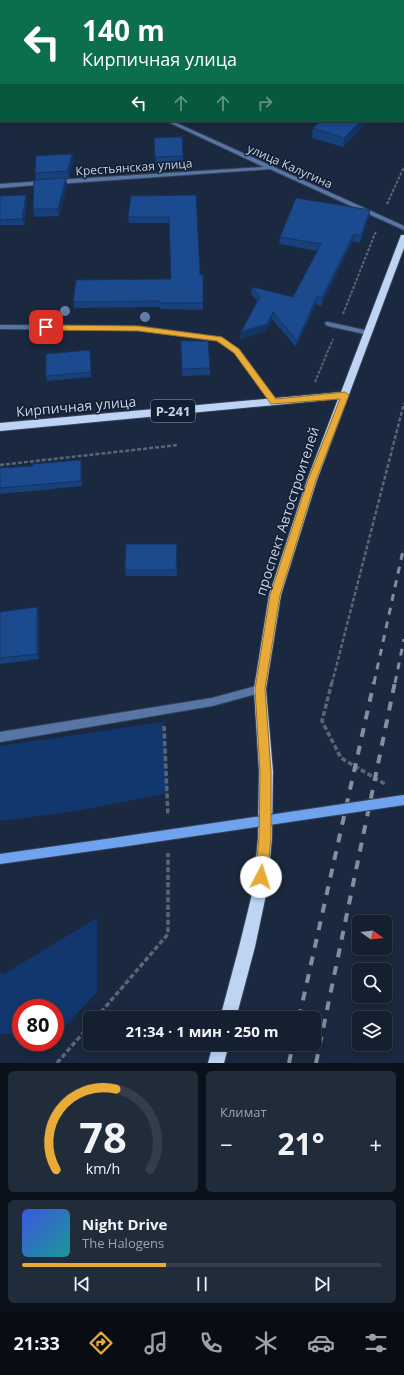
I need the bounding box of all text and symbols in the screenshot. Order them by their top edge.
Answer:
text: 140 m [82,11,165,49]
icon: left [16,16,68,68]
text: Кирпичная улица [82,47,237,71]
icon: left [128,92,150,114]
icon: ahead [170,92,192,114]
icon: ahead [212,92,234,114]
icon: right [254,92,276,114]
street label: улица Калугина [245,140,335,192]
street label: Крестьянская улица [75,154,193,180]
pin [29,310,63,344]
icon: arrive [35,316,57,338]
street label: Кирпичная улица [15,391,137,421]
road number: Р-241 [151,400,195,422]
street label: проспект Автостроителей [251,424,323,598]
position arrow [240,856,282,898]
north arrow [352,915,392,955]
map controls [352,915,392,1051]
button: search [352,963,392,1003]
speed limit sign: 80 [12,999,64,1051]
button: layers [352,1011,392,1051]
text: 21:34 · 1 мин · 250 m [126,1021,278,1041]
text: Климат [220,1103,267,1121]
text: 78 [79,1108,127,1164]
text: 21° [277,1123,325,1164]
text: − [220,1129,233,1159]
text: + [369,1129,382,1159]
text: km/h [86,1158,120,1177]
text: Night Drive [82,1214,167,1234]
text: The Halogens [82,1234,164,1252]
icon: previous [71,1273,93,1295]
icon: pause [191,1273,213,1295]
icon: next [311,1273,333,1295]
icon: directions [87,1329,115,1357]
icon: music [142,1329,170,1357]
icon: phone [197,1329,225,1357]
icon: climate [252,1329,280,1357]
icon: car [307,1329,335,1357]
icon: filters [362,1329,390,1357]
text: 21:33 [14,1331,60,1355]

